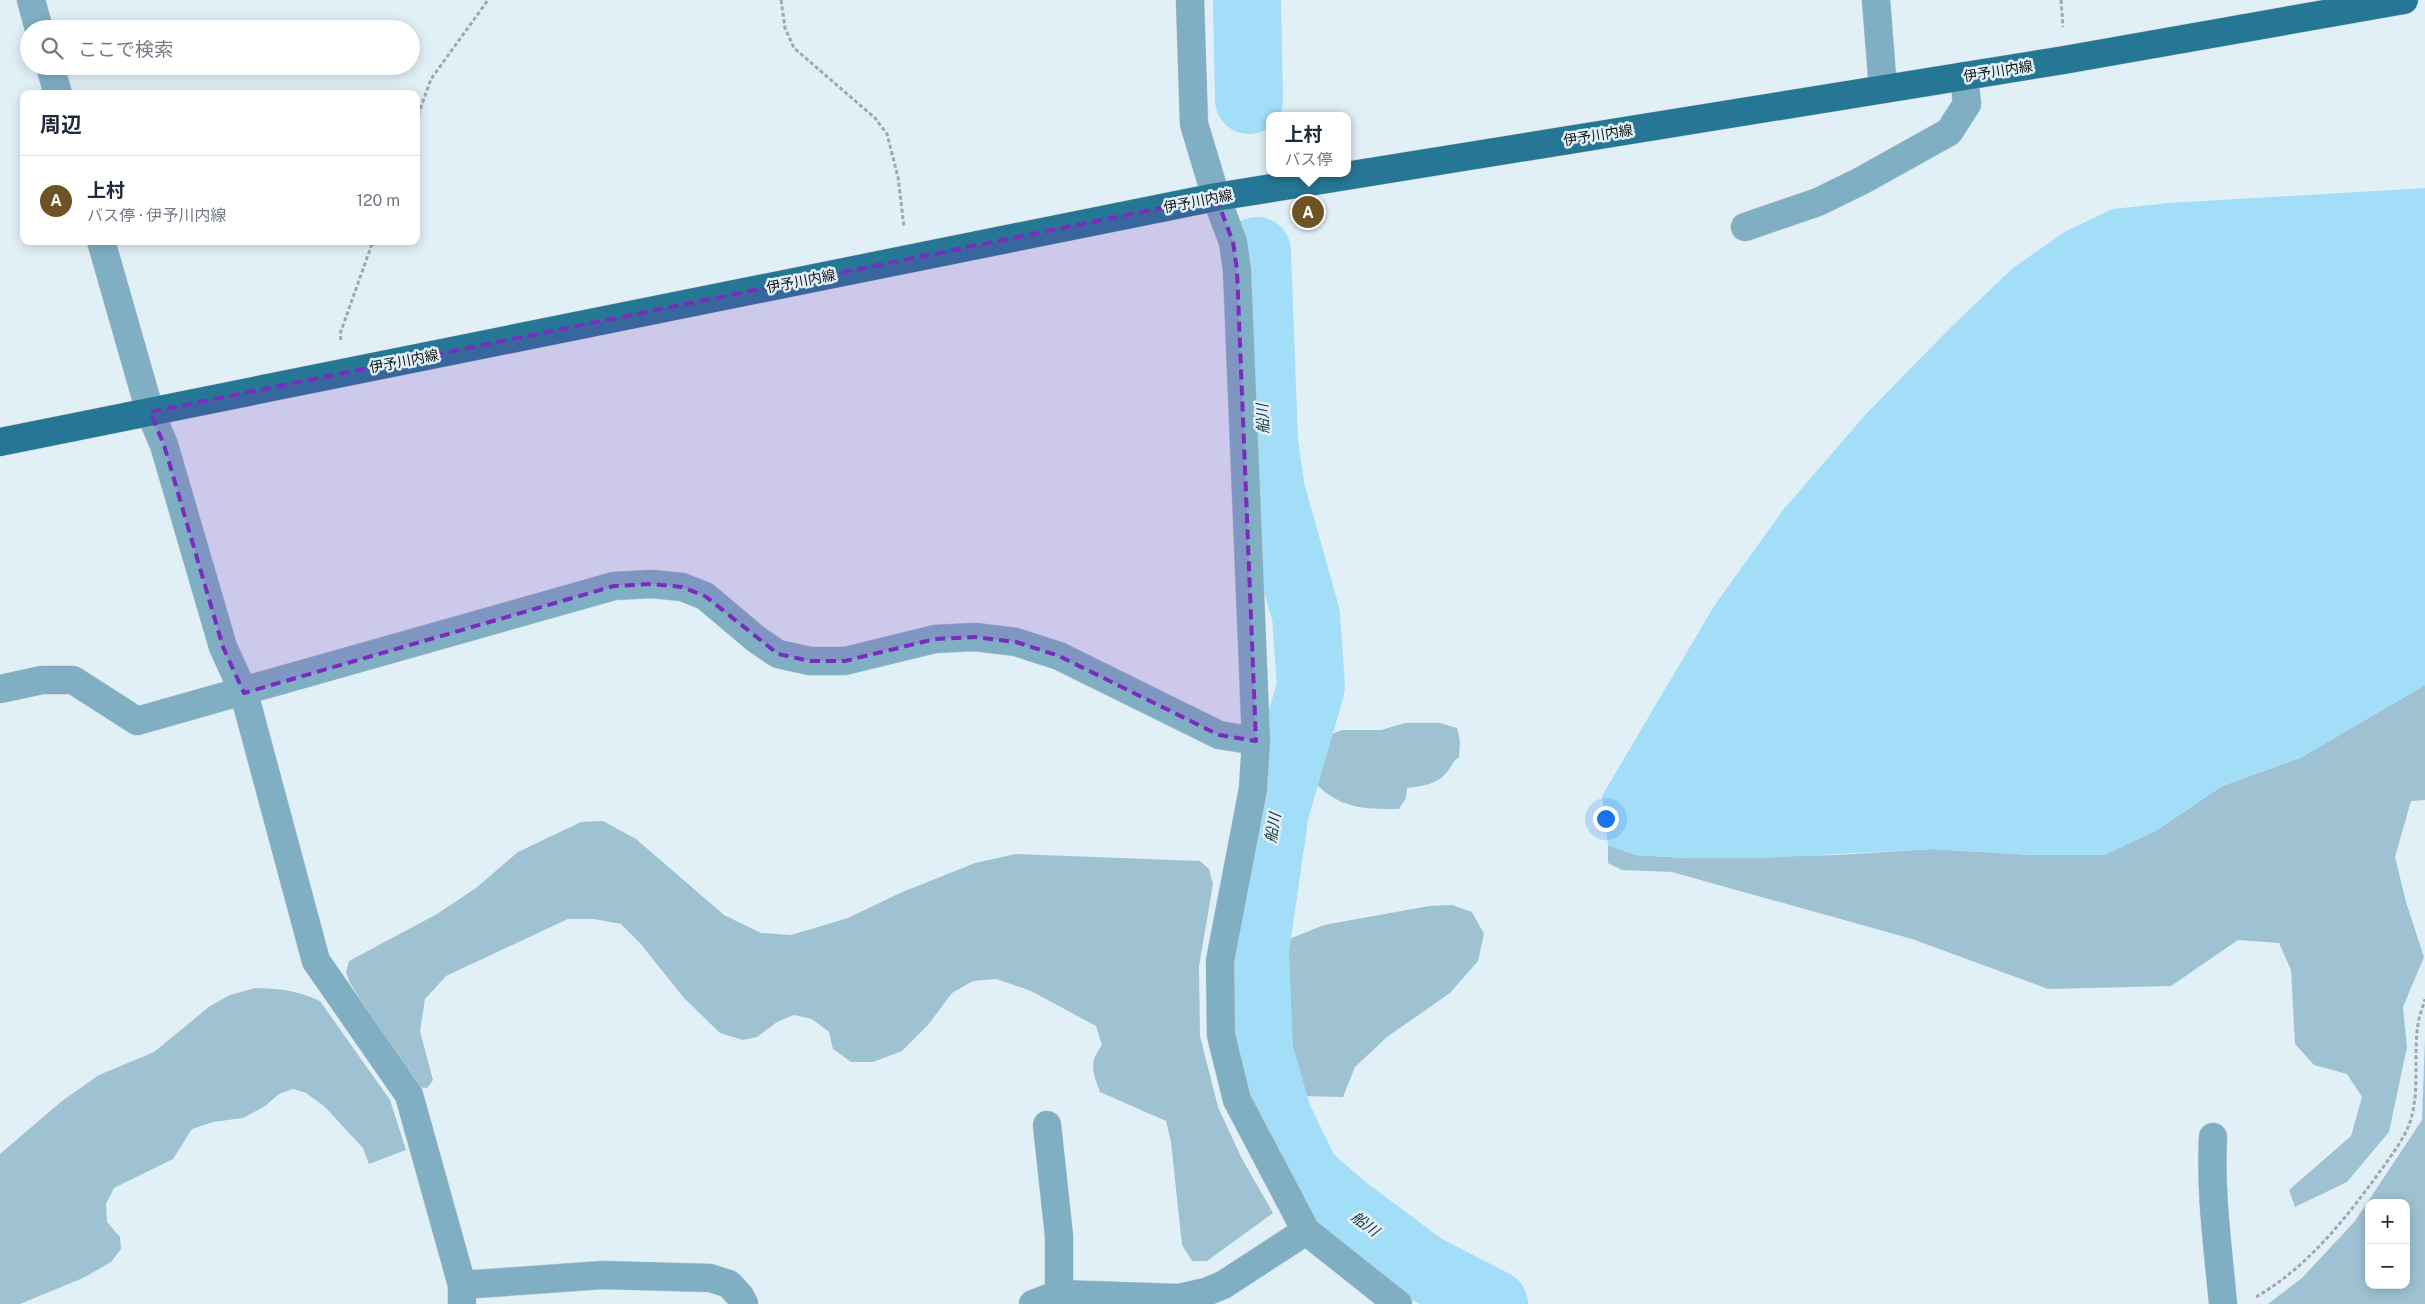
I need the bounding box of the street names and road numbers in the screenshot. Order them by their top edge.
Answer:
street label: 伊予川内線 [1962,58,2034,84]
street label: 伊予川内線 [1562,122,1634,148]
street label: 伊予川内線 [1162,186,1234,216]
street label: 伊予川内線 [765,266,837,296]
street label: 伊予川内線 [368,346,440,376]

